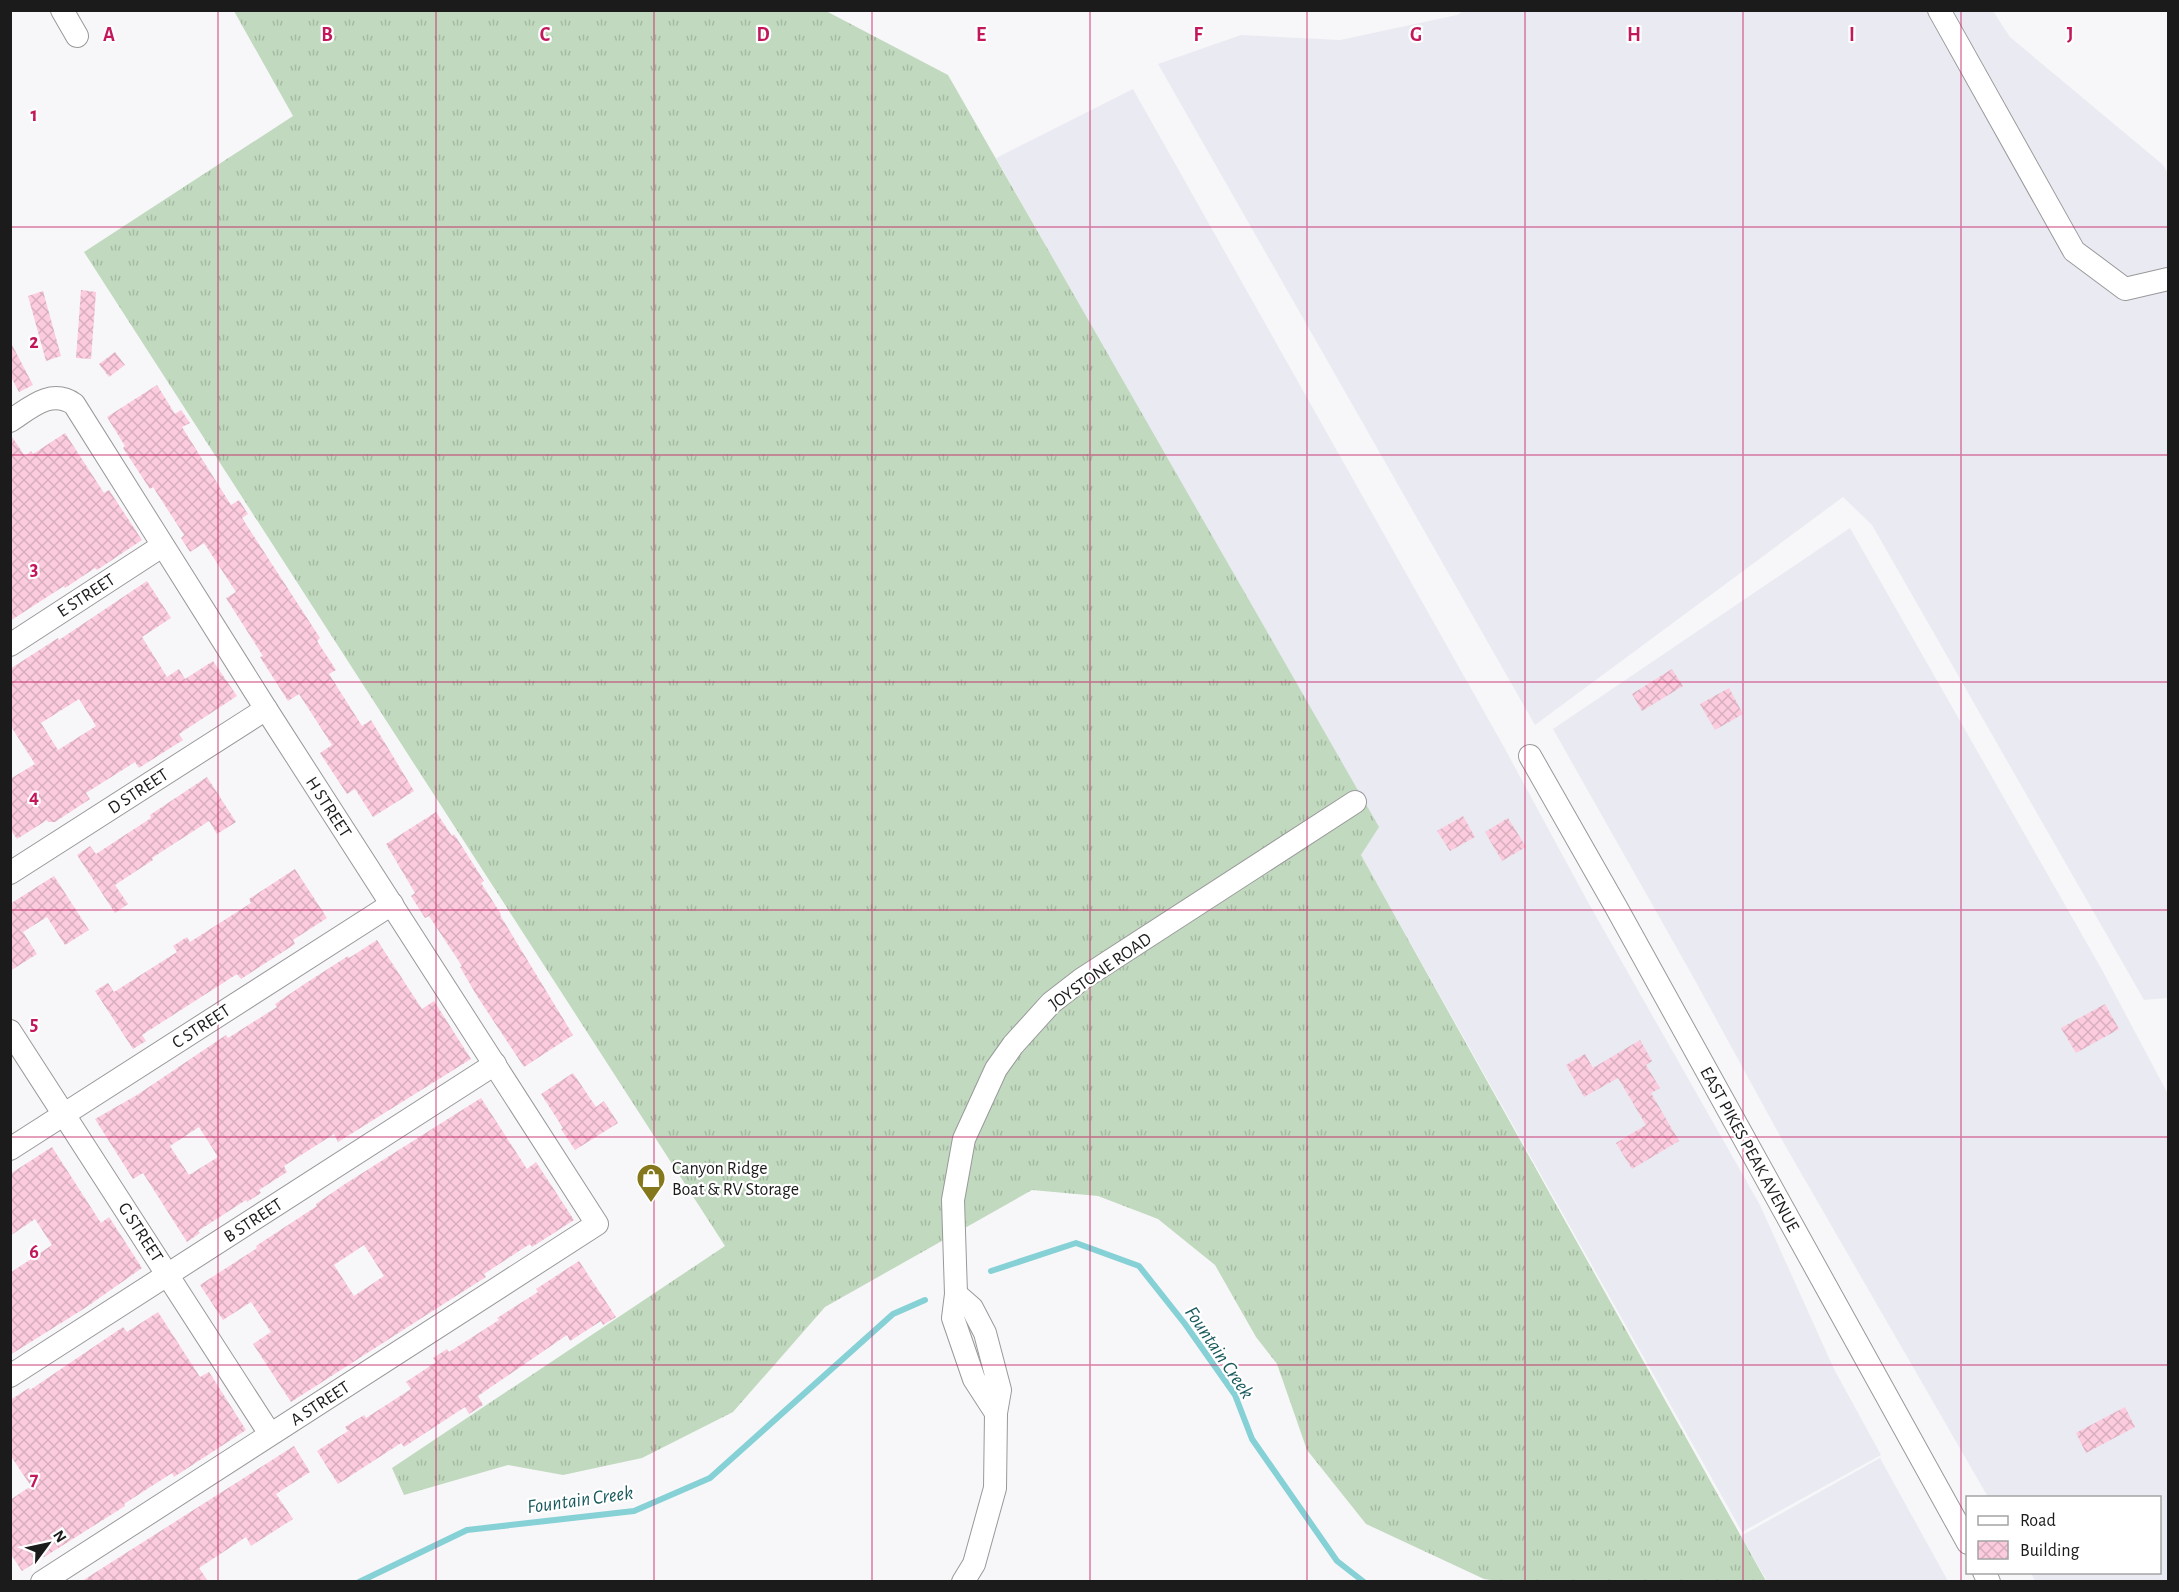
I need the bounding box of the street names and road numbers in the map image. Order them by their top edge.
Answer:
street label: E STREET [54,571,119,621]
street label: D STREET [105,766,172,818]
street label: H STREET [302,774,354,841]
street label: JOYSTONE ROAD [1046,930,1155,1014]
street label: C STREET [169,1001,234,1052]
street label: EAST PIKES PEAK AVENUE [1696,1064,1802,1235]
street label: B STREET [221,1195,286,1246]
street label: G STREET [114,1200,166,1266]
street label: A STREET [288,1378,354,1430]

